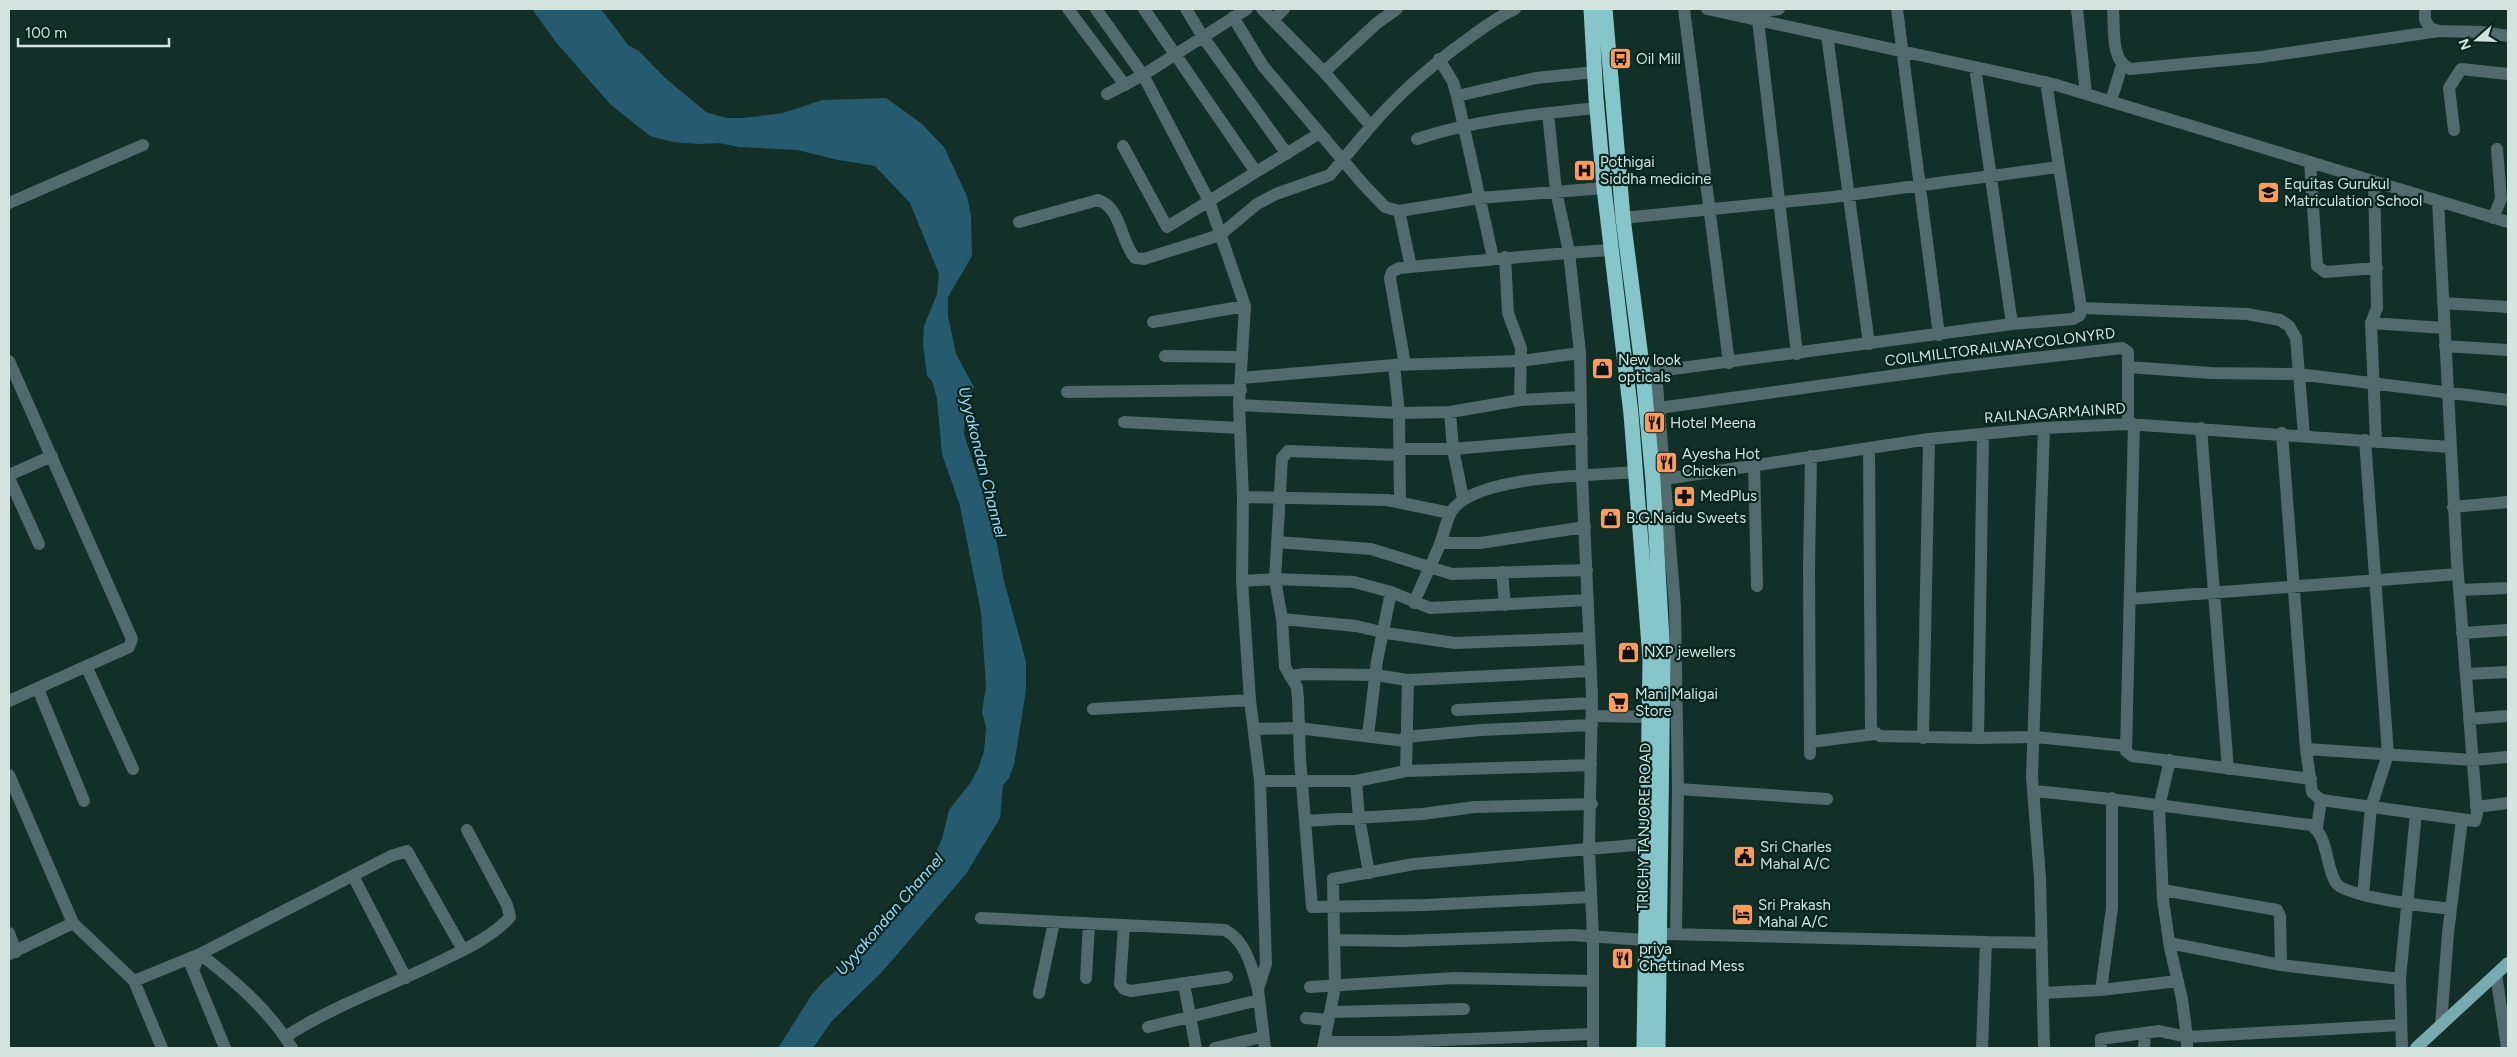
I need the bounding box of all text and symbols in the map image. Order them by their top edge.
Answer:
scale bar [18,15,169,47]
north arrow [2452,15,2502,65]
text: 100 m [25,24,67,42]
text: N [2455,36,2475,52]
bus stop icon: Oil Mill [1608,47,1632,71]
place label: Oil Mill [1636,50,1681,68]
place label: Pothigai Siddha medicine [1600,153,1711,188]
hospital icon: Pothigai Siddha medicine [1572,159,1596,183]
place label: Equitas Gurukul Matriculation School [2284,175,2422,210]
school or university icon: Equitas Gurukul Matriculation School [2256,181,2280,205]
street label: COILMILLTORAILWAYCOLONYRD [1884,324,2116,370]
place label: New look opticals [1618,351,1682,386]
shop icon: New look opticals [1590,357,1614,381]
water label: Uyyakondan Channel [955,385,1011,540]
street label: RAILNAGARMAINRD [1984,399,2126,427]
restaurant icon: Hotel Meena [1642,411,1666,435]
place label: Hotel Meena [1670,414,1756,432]
place label: Ayesha Hot Chicken [1682,445,1761,480]
restaurant icon: Ayesha Hot Chicken [1654,451,1678,475]
pharmacy icon: MedPlus [1672,484,1696,508]
place label: MedPlus [1700,487,1757,505]
shop icon: B.G.Naidu Sweets [1598,506,1622,530]
place label: B.G.Naidu Sweets [1626,509,1746,527]
shop icon: NXP jewellers [1616,640,1640,664]
place label: NXP jewellers [1644,643,1736,661]
place label: Mani Maligai Store [1635,685,1718,720]
supermarket icon: Mani Maligai Store [1607,691,1631,715]
street label: TRICHY TANJORE ROAD [1634,743,1654,911]
place label: Sri Charles Mahal A/C [1760,838,1832,873]
public building icon: Sri Charles Mahal A/C [1732,844,1756,868]
water label: Uyyakondan Channel [831,849,948,979]
place label: Sri Prakash Mahal A/C [1758,896,1831,931]
hotel icon: Sri Prakash Mahal A/C [1730,902,1754,926]
place label: priya Chettinad Mess [1639,940,1745,975]
restaurant icon: priya Chettinad Mess [1611,946,1635,970]

